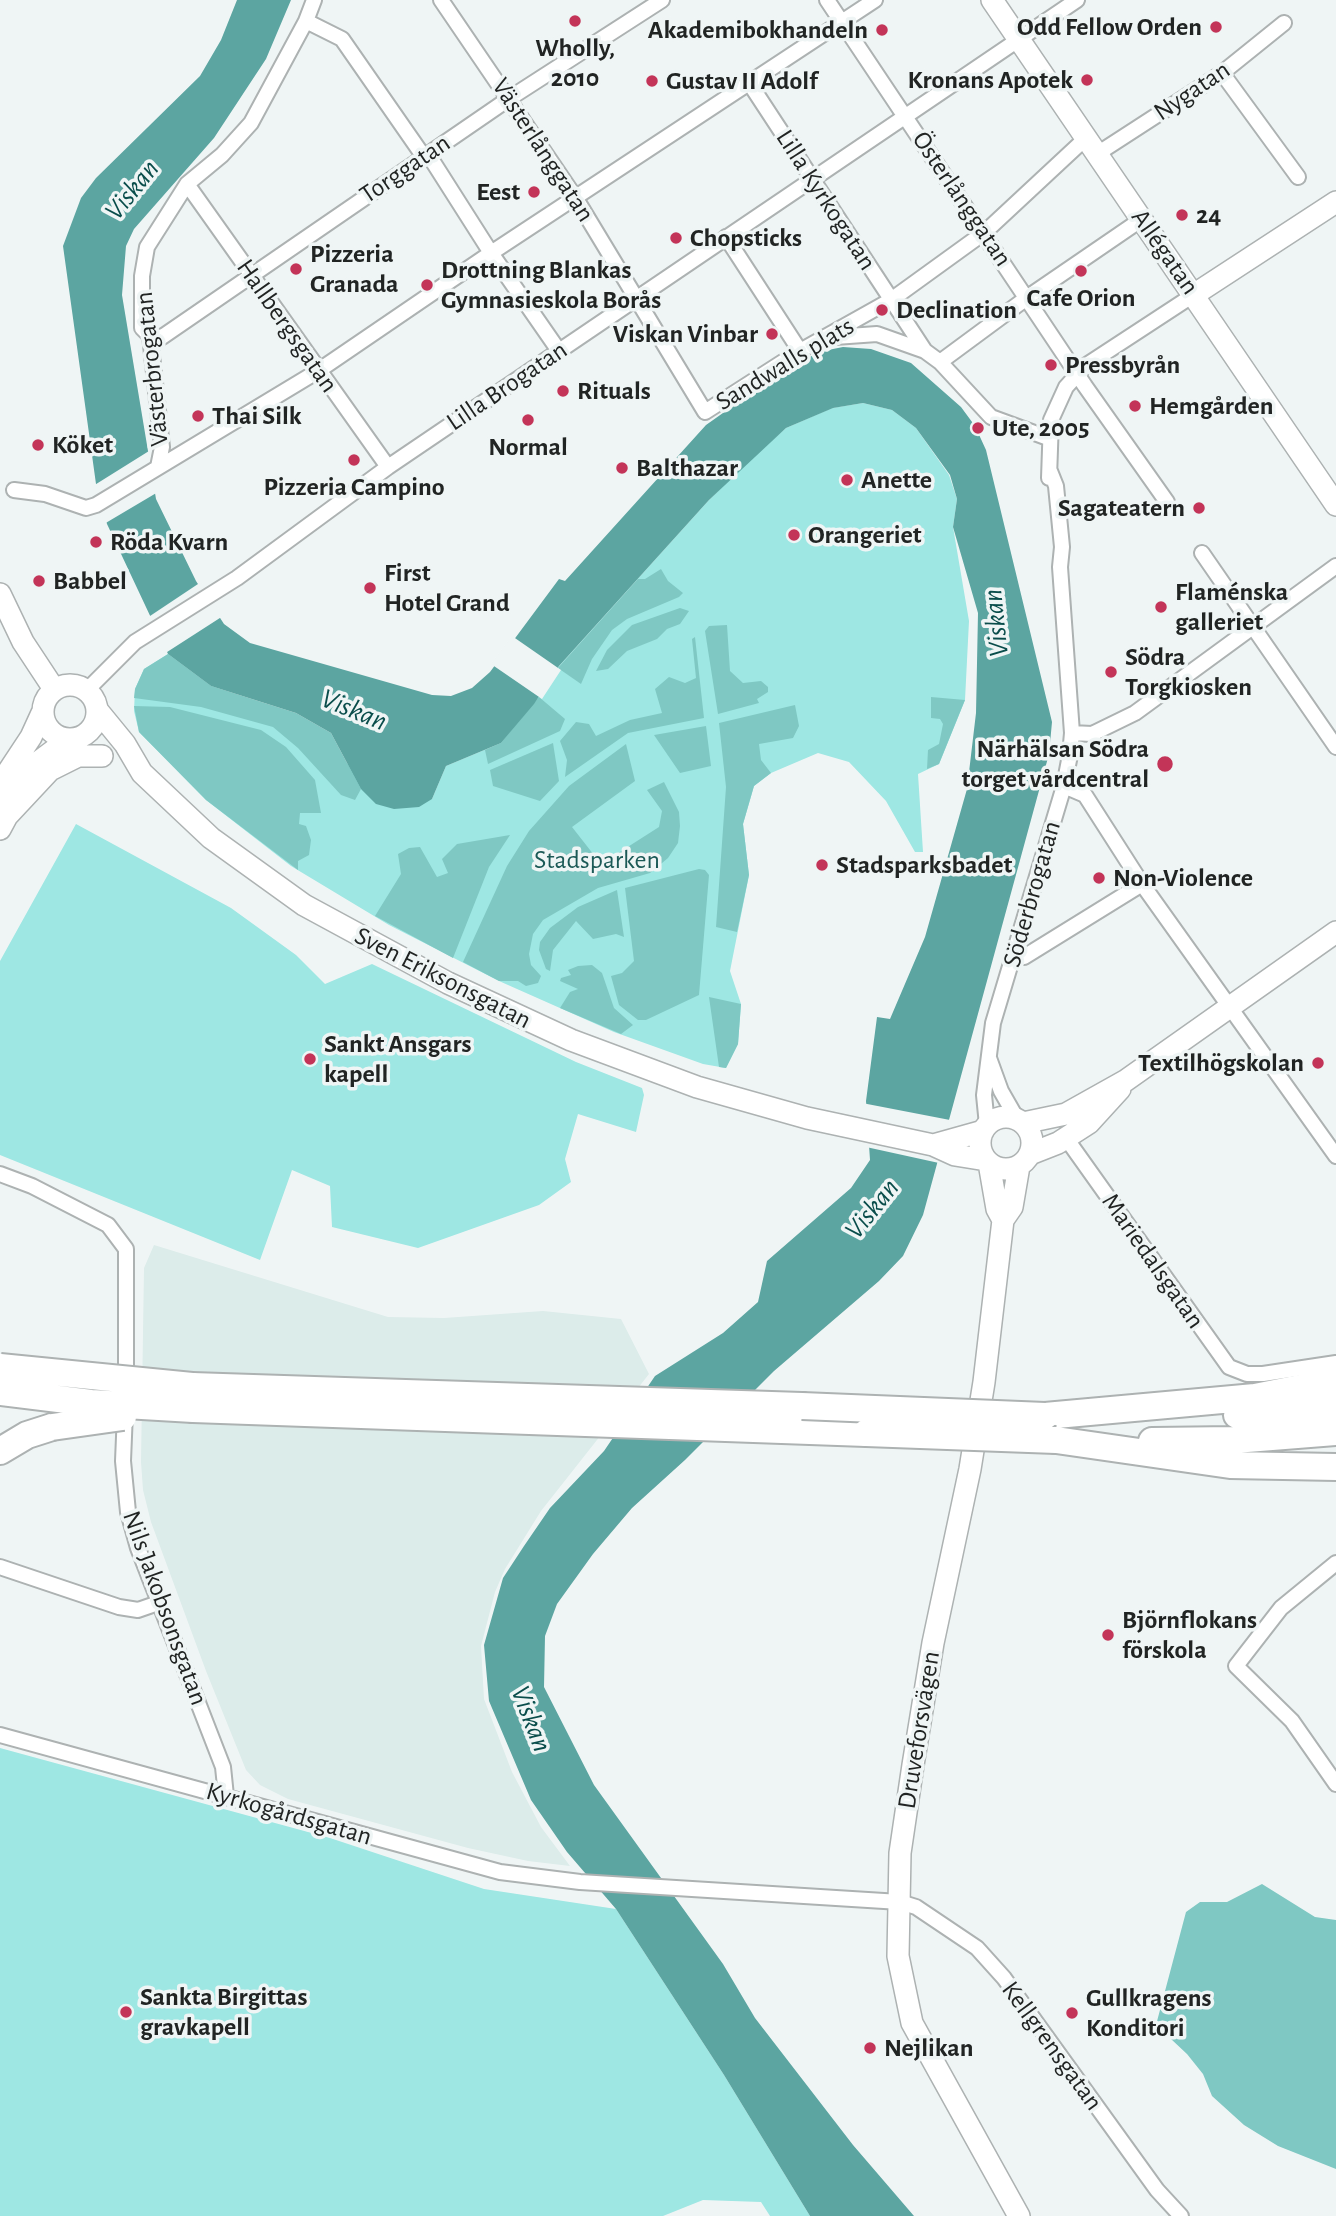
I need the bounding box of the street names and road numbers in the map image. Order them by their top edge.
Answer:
street label: Nygatan [1148,54,1236,128]
street label: Västerlånggatan [485,72,601,228]
street label: Lilla Kyrkogatan [769,124,883,276]
street label: Österlånggatan [905,125,1019,273]
street label: Torggatan [354,127,456,211]
street label: Allégatan [1124,203,1206,301]
street label: Hallbergsgatan [229,253,345,399]
street label: Västerbrogatan [128,290,176,448]
street label: Sandwalls plats [710,311,860,417]
street label: Lilla Brogatan [441,334,573,438]
street label: Söderbrogatan [996,817,1068,971]
street label: Sven Eriksonsgatan [350,920,536,1036]
street label: Mariedalsgatan [1095,1187,1211,1335]
street label: Nils Jakobsonsgatan [115,1507,215,1709]
street label: Druveforsvägen [891,1649,947,1811]
street label: Kyrkogårdsgatan [203,1775,375,1853]
street label: Kellgrensgatan [995,1975,1109,2117]

